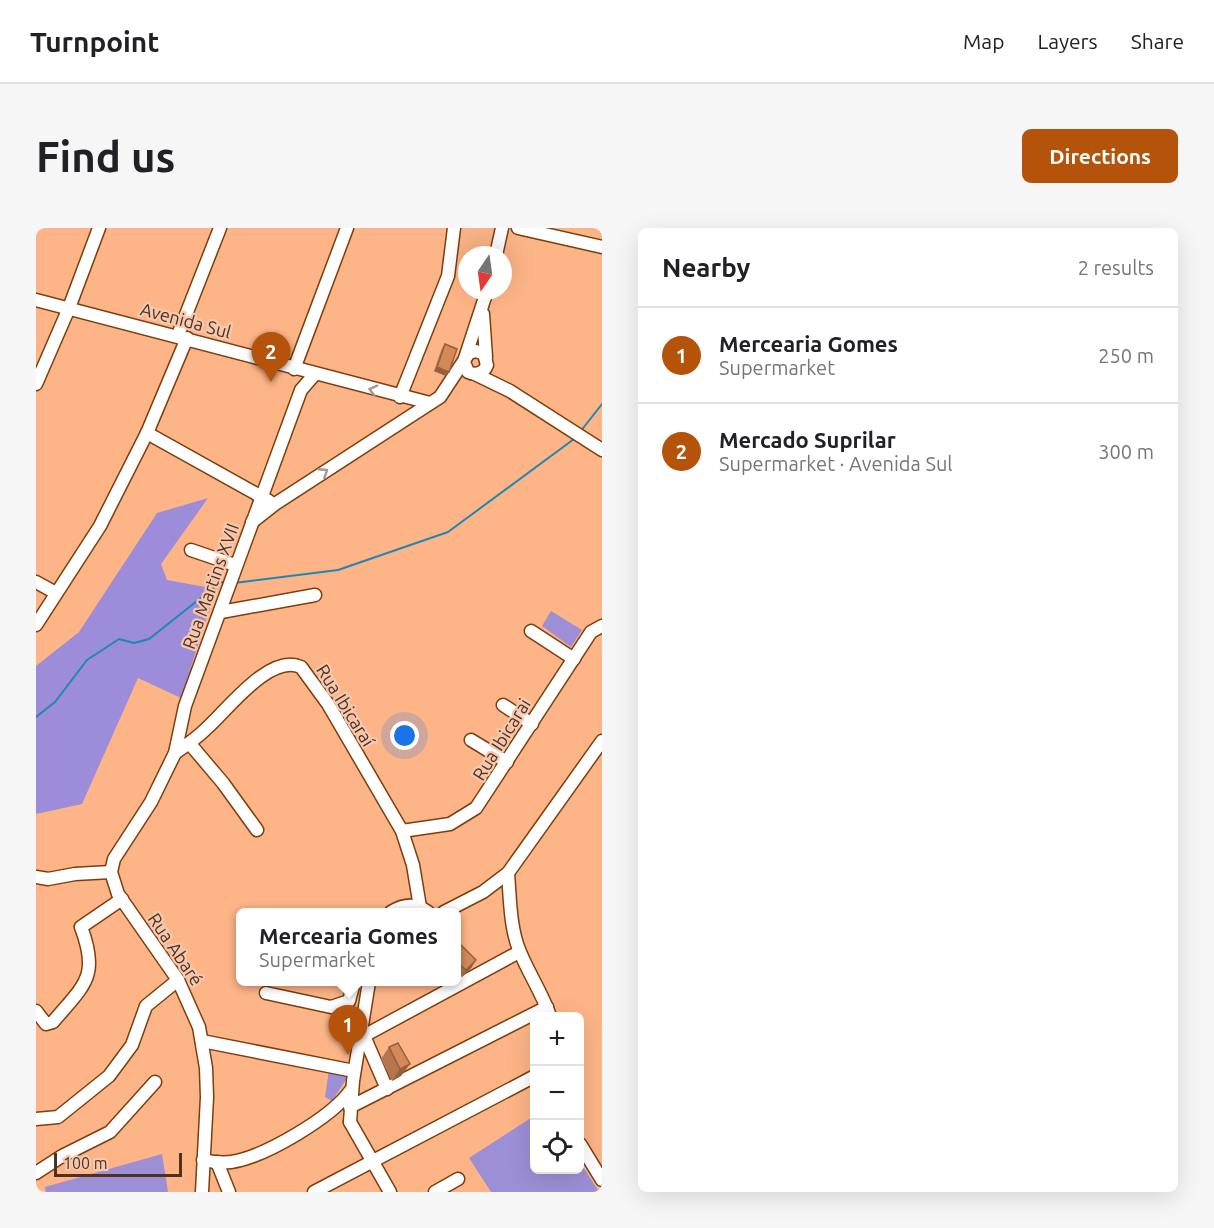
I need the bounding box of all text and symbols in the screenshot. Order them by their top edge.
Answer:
text: Turnpoint [30,26,159,57]
text: Map [963,29,1004,53]
text: Layers [1037,29,1098,53]
text: Share [1131,29,1184,53]
button: Directions [1022,129,1178,183]
text: Find us [36,133,175,180]
north arrow [458,246,512,300]
text: Nearby [662,253,750,282]
text: 2 results [1078,256,1154,279]
street label: Avenida Sul [138,298,234,342]
text: Mercearia Gomes [719,331,898,356]
pin: 2 [252,332,290,382]
text: 1 [676,344,687,367]
text: 250 m [1098,344,1154,367]
text: Supermarket [719,356,835,379]
one-way arrow [369,385,379,398]
text: Mercado Suprilar [719,427,896,452]
text: 2 [676,440,687,463]
text: 300 m [1098,440,1154,463]
text: Supermarket · Avenida Sul [719,452,953,475]
one-way arrow [317,468,328,479]
street label: Rua Martins XVII [178,520,242,652]
street label: Rua Ibicaraí [313,661,379,750]
street label: Rua Ibicarai [468,695,534,783]
your location [390,721,419,750]
popup [236,908,461,986]
street label: Rua Abaré [144,909,208,989]
text: Mercearia Gomes [259,923,438,948]
text: Supermarket [259,948,375,971]
pin: 1 [328,1006,368,1055]
map controls [530,1012,584,1174]
button: + [530,1012,584,1066]
button: − [530,1066,584,1120]
button: locate [530,1120,584,1174]
scale bar [54,1150,182,1178]
text: 100 m [63,1154,108,1172]

